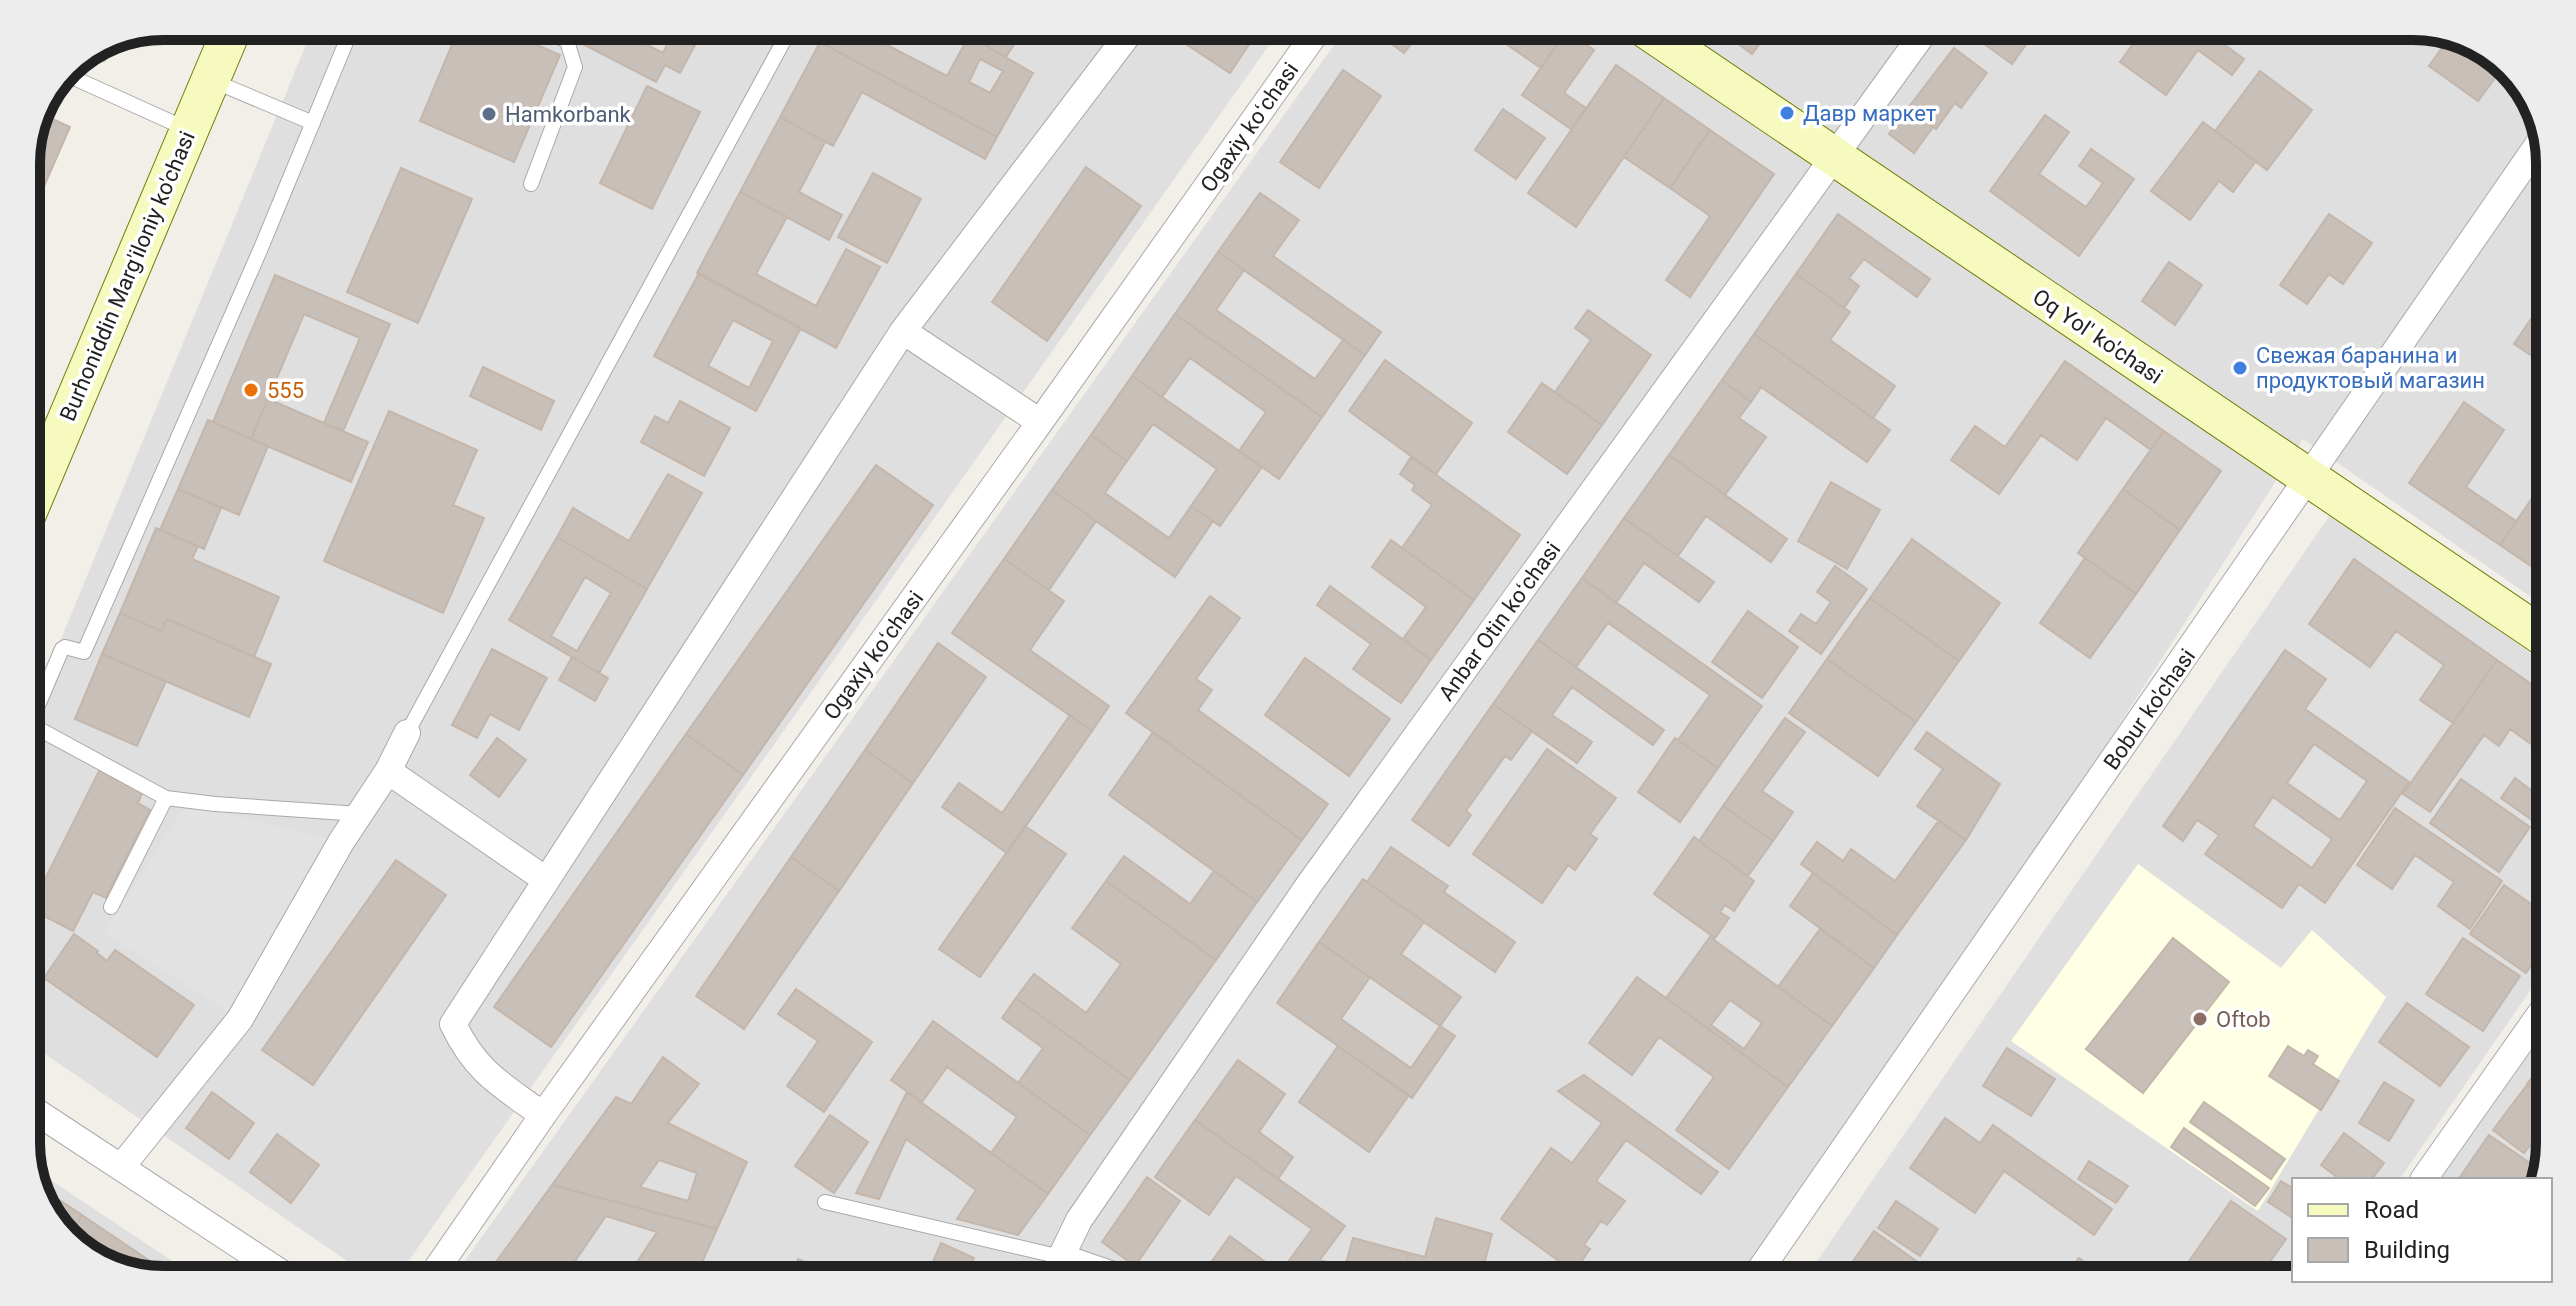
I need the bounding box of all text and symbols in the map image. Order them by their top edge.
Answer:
street label: Ogaxiy koʻchasi [1195,58,1303,197]
place label: Давр маркет [1803,101,1937,126]
place label: Hamkorbank [505,102,632,127]
marker: Давр маркет [1778,104,1796,122]
marker: Hamkorbank [480,105,498,123]
street label: Burhoniddin Marg'iloniy ko'chasi [55,128,200,425]
street label: Oq Yol' ko'chasi [2028,284,2167,389]
place label: Свежая баранина и продуктовый магазин [2256,343,2485,393]
marker: Свежая баранина и продуктовый магазин [2231,359,2249,377]
place label: 555 [267,378,304,403]
marker: 555 [242,381,260,399]
street label: Anbar Otin koʻchasi [1433,537,1565,705]
street label: Ogaxiy koʻchasi [818,586,928,724]
street label: Bobur ko'chasi [2099,644,2200,774]
place label: Oftob [2216,1007,2271,1032]
marker: Oftob [2191,1010,2209,1028]
legend [2292,1178,2552,1282]
text: Road [2364,1196,2419,1224]
text: Building [2364,1236,2450,1264]

